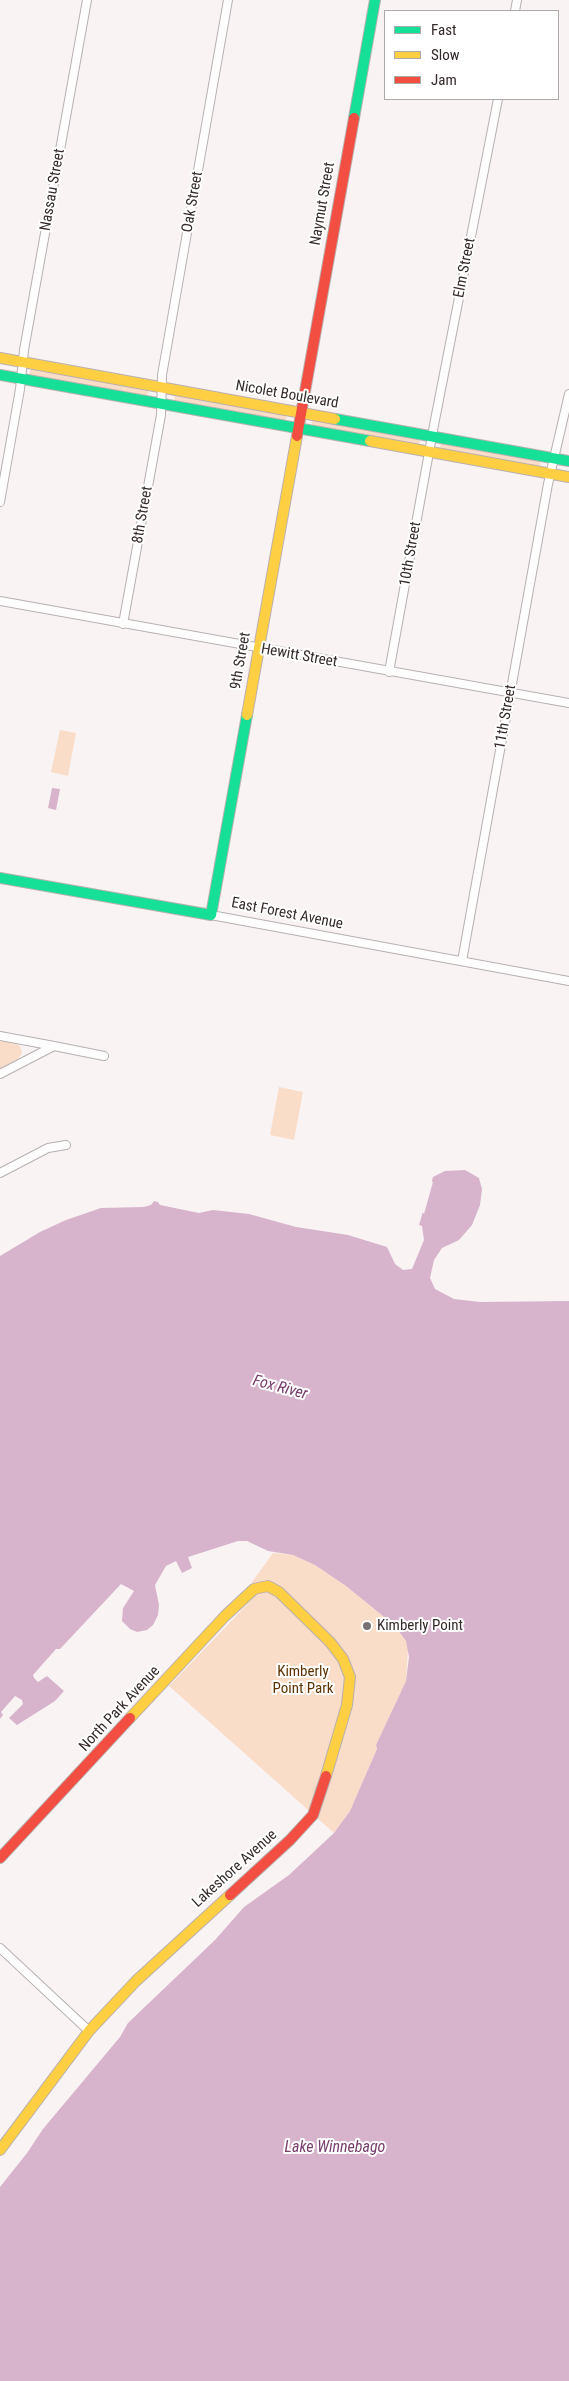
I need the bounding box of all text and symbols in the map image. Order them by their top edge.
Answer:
legend [384,10,559,100]
text: Fast [431,21,456,39]
text: Slow [431,46,460,64]
text: Jam [431,71,457,89]
street label: Nassau Street [37,147,69,233]
street label: Naymut Street [307,161,339,247]
street label: Oak Street [179,170,207,234]
street label: Elm Street [450,236,480,300]
street label: Nicolet Boulevard [234,377,340,413]
street label: 8th Street [129,485,157,545]
street label: 10th Street [396,520,426,588]
street label: 9th Street [227,631,255,691]
street label: Hewitt Street [260,640,338,672]
street label: 11th Street [491,683,521,751]
street label: East Forest Avenue [230,894,344,934]
water label: Fox River [251,1372,309,1404]
place label: Kimberly Point [377,1617,463,1635]
marker: Kimberly Point [361,1620,373,1632]
street label: North Park Avenue [76,1663,164,1755]
park label: Kimberly Point Park [272,1663,334,1698]
street label: Lakeshore Avenue [189,1826,281,1912]
water label: Lake Winnebago [285,2138,385,2158]

